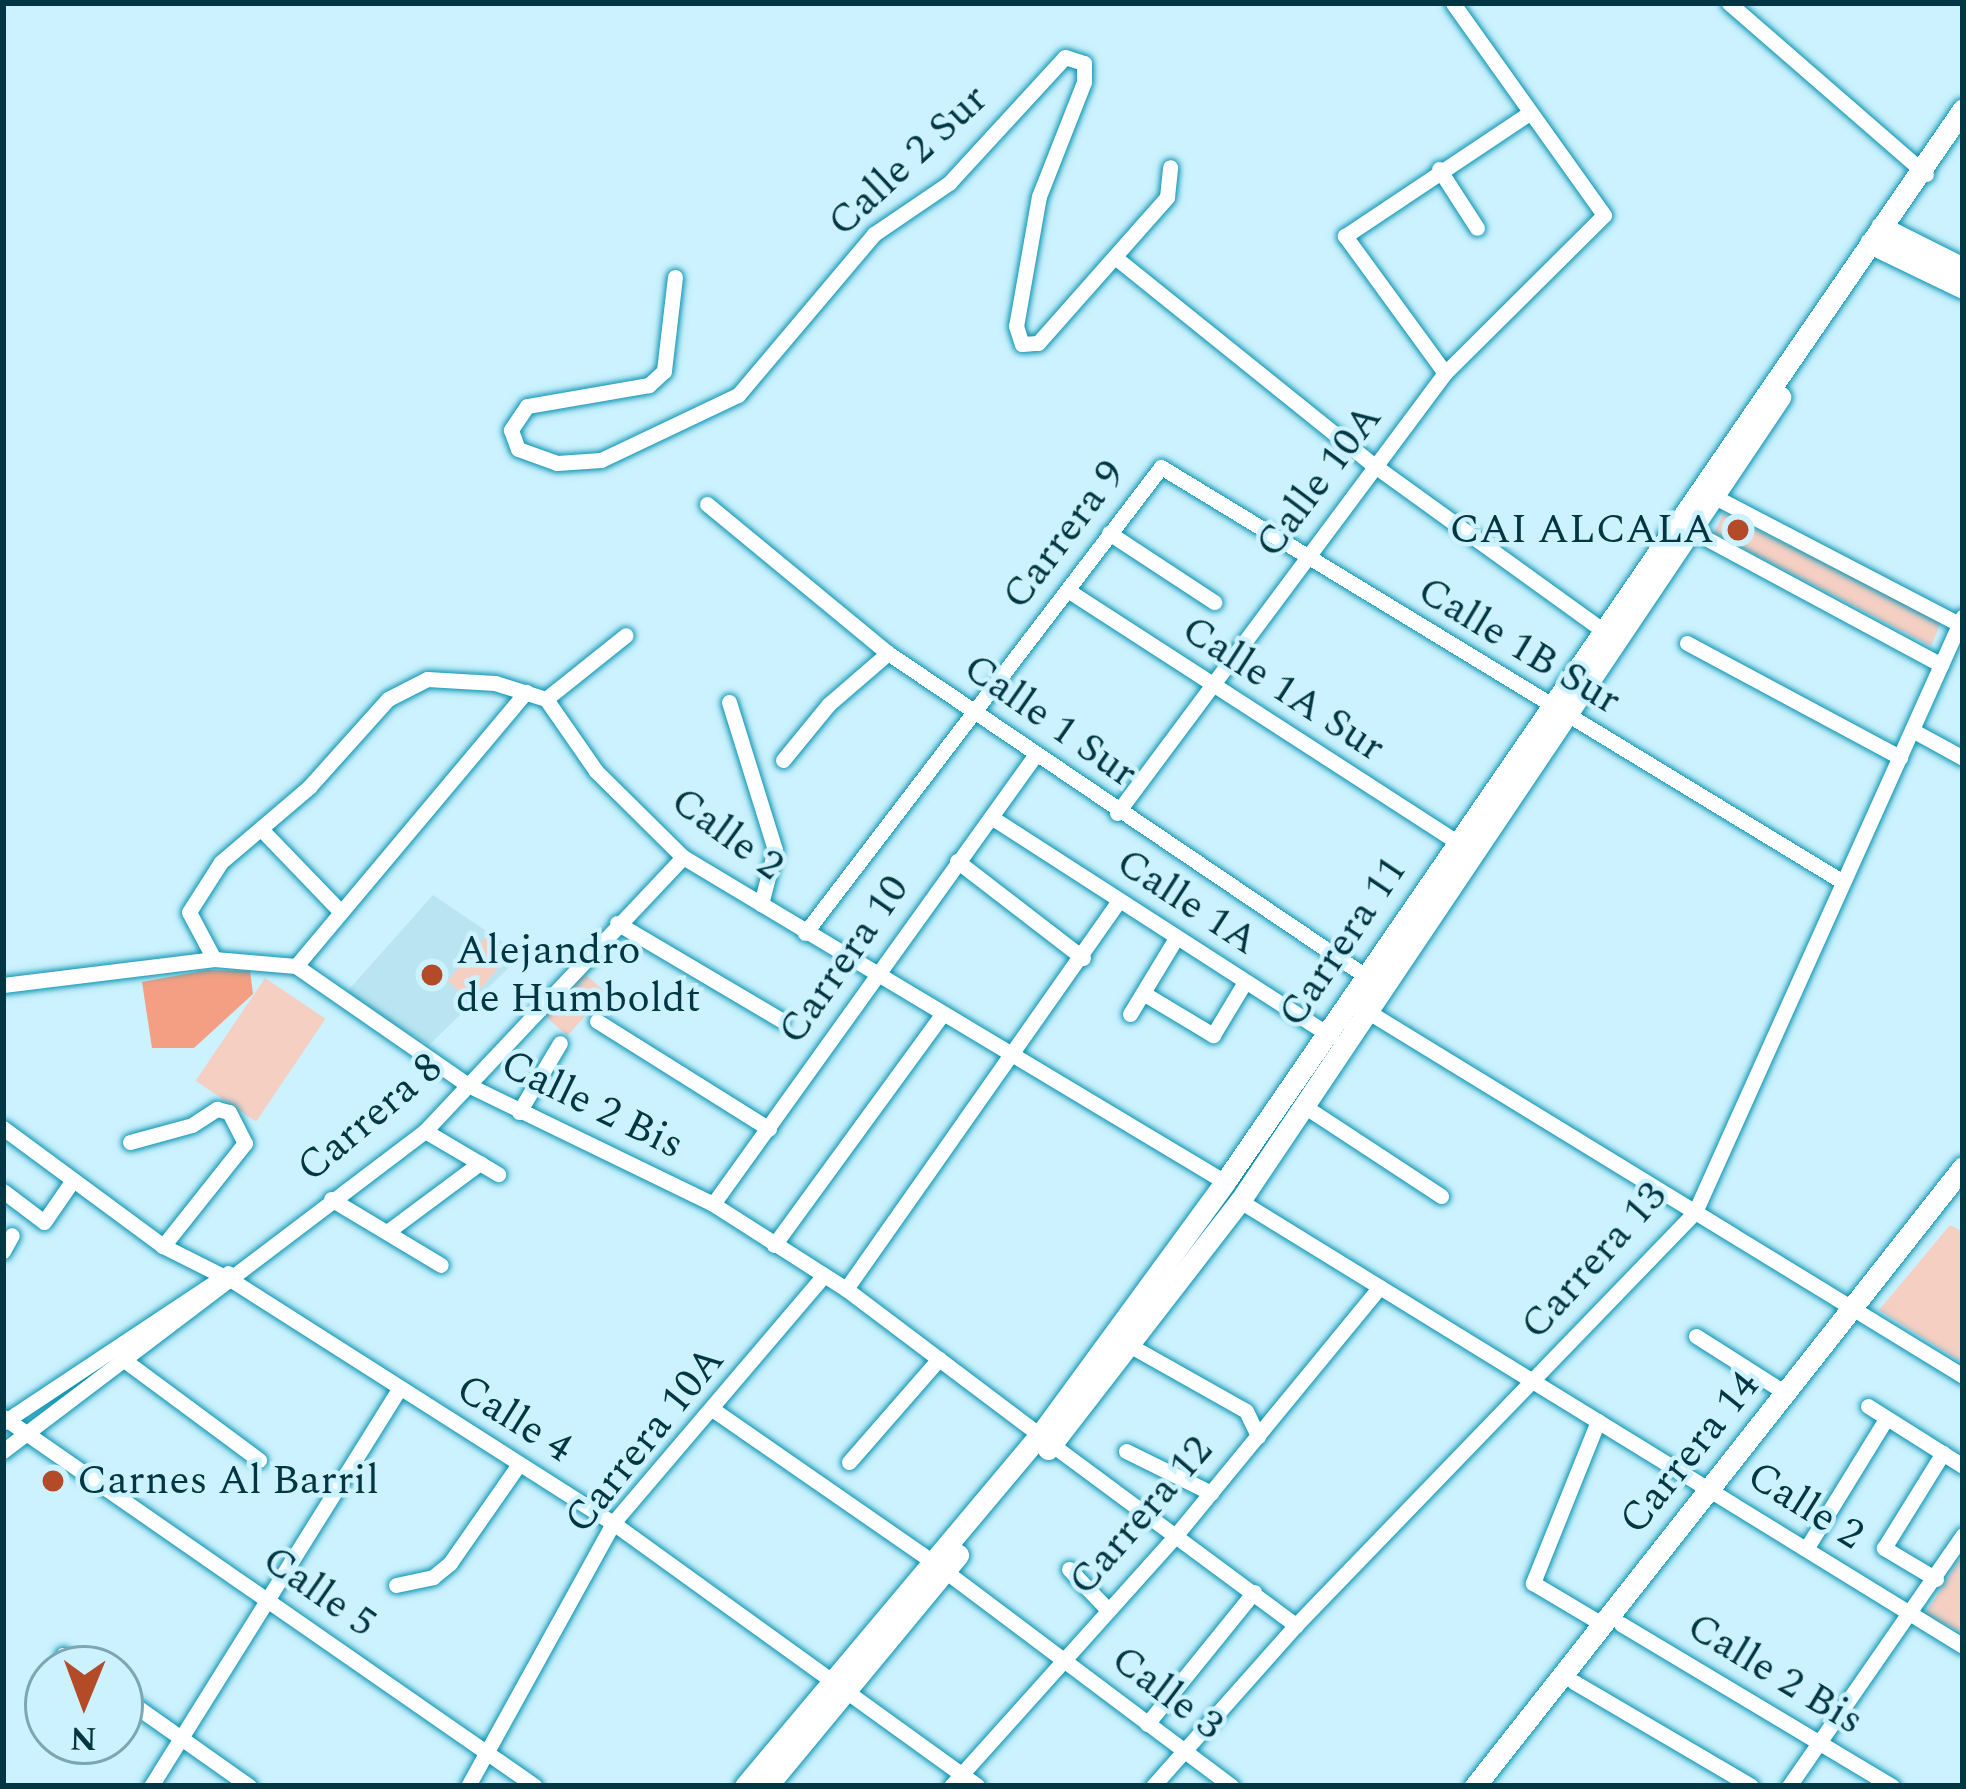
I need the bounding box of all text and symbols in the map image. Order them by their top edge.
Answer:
street label: Calle 2 Sur [818,74,998,248]
street label: Calle 10A [1245,394,1393,568]
street label: Carrera 9 [992,450,1136,620]
place label: CAI ALCALA [1450,505,1714,555]
marker: CAI ALCALA [1725,517,1751,543]
street label: Calle 1B Sur [1408,566,1630,726]
street label: Calle 1A Sur [1172,605,1394,773]
street label: Calle 1 Sur [953,643,1147,799]
street label: Calle 2 [661,776,793,892]
street label: Calle 1A [1107,838,1267,966]
street label: Carrera 11 [1268,847,1418,1037]
street label: Carrera 10 [767,866,921,1054]
place label: Alejandro de Humboldt [456,926,701,1024]
marker: Alejandro de Humboldt [419,962,445,988]
street label: Calle 2 Bis [493,1039,691,1171]
street label: Carrera 8 [287,1043,453,1193]
street label: Carrera 13 [1510,1172,1678,1350]
street label: Carrera 10A [554,1336,736,1544]
street label: Carrera 14 [1609,1361,1771,1545]
street label: Calle 4 [447,1364,581,1474]
street label: Carrera 12 [1058,1426,1224,1606]
street label: Calle 2 [1738,1451,1872,1561]
place label: Carnes Al Barril [77,1456,379,1506]
marker: Carnes Al Barril [40,1468,66,1494]
street label: Calle 5 [252,1535,386,1649]
street label: Calle 2 Bis [1678,1602,1872,1746]
street label: Calle 3 [1101,1635,1233,1751]
north arrow [24,1645,144,1765]
text: N [70,1713,97,1763]

